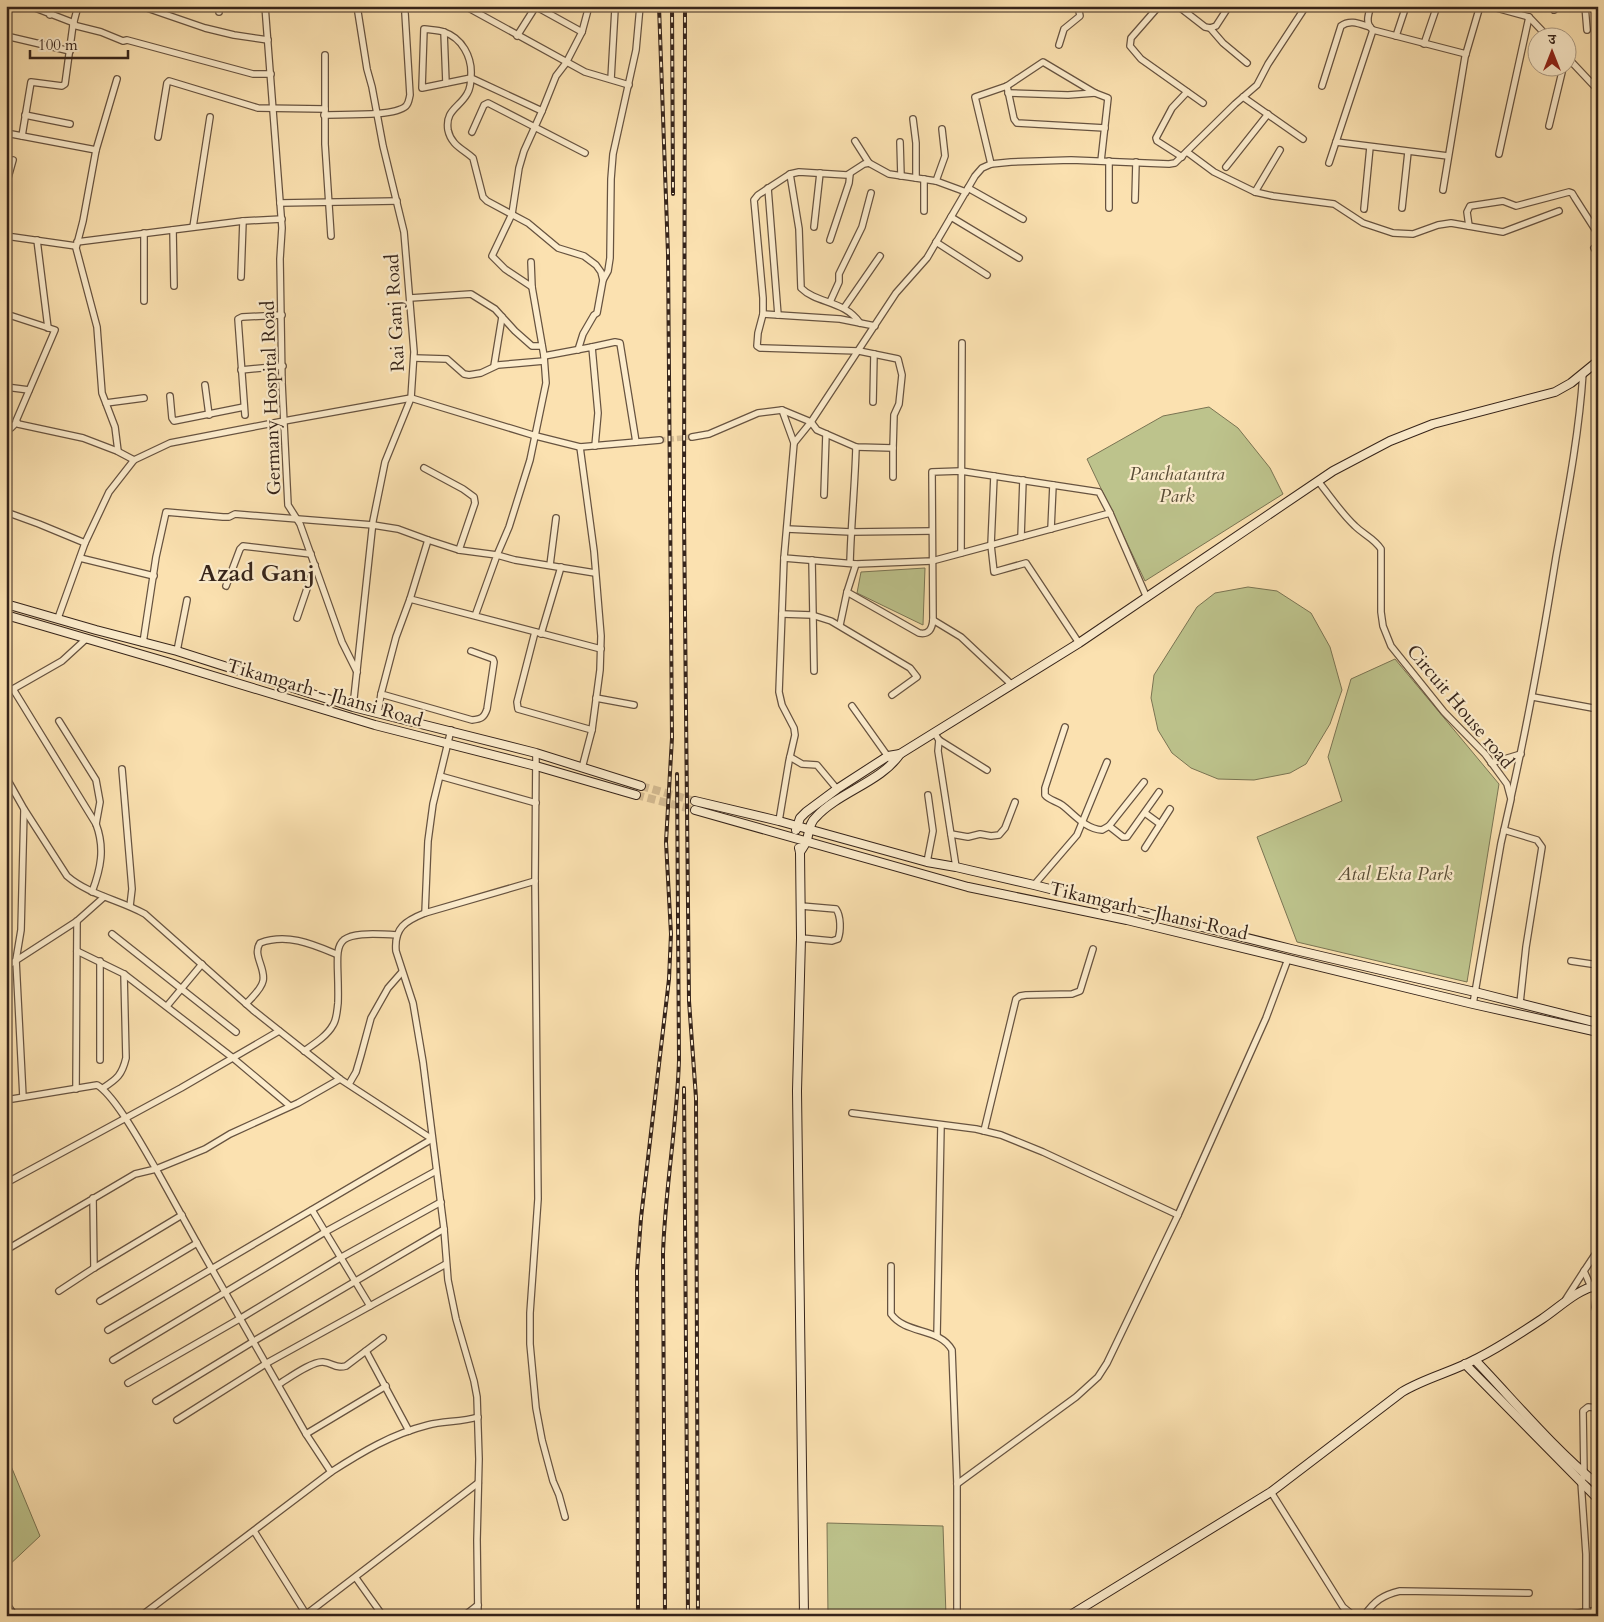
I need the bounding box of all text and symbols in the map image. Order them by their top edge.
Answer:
scale bar [30,28,128,60]
north arrow [1526,28,1576,78]
text: उ [1547,30,1556,49]
text: 100 m [38,35,78,55]
street label: Rai Ganj Road [379,253,411,373]
street label: Germany Hospital Road [255,300,287,496]
park label: Panchatantra Park [1129,461,1225,509]
district label: Azad Ganj [199,557,315,590]
street label: Circuit House road [1401,639,1520,774]
street label: Tikamgarh - Jhansi Road [224,652,426,733]
park label: Atal Ekta Park [1337,861,1453,887]
street label: Tikamgarh - Jhansi Road [1047,875,1251,946]

